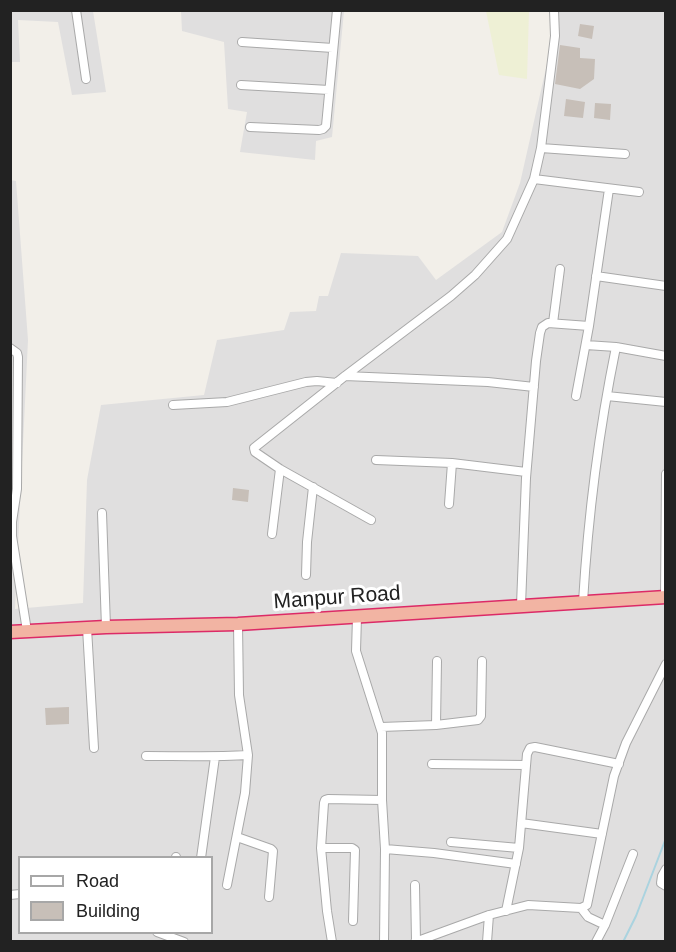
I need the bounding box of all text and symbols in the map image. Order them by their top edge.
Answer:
street label: Manpur Road [273,581,401,615]
legend [18,856,213,934]
text: Road [76,871,119,891]
text: Building [76,901,140,921]

